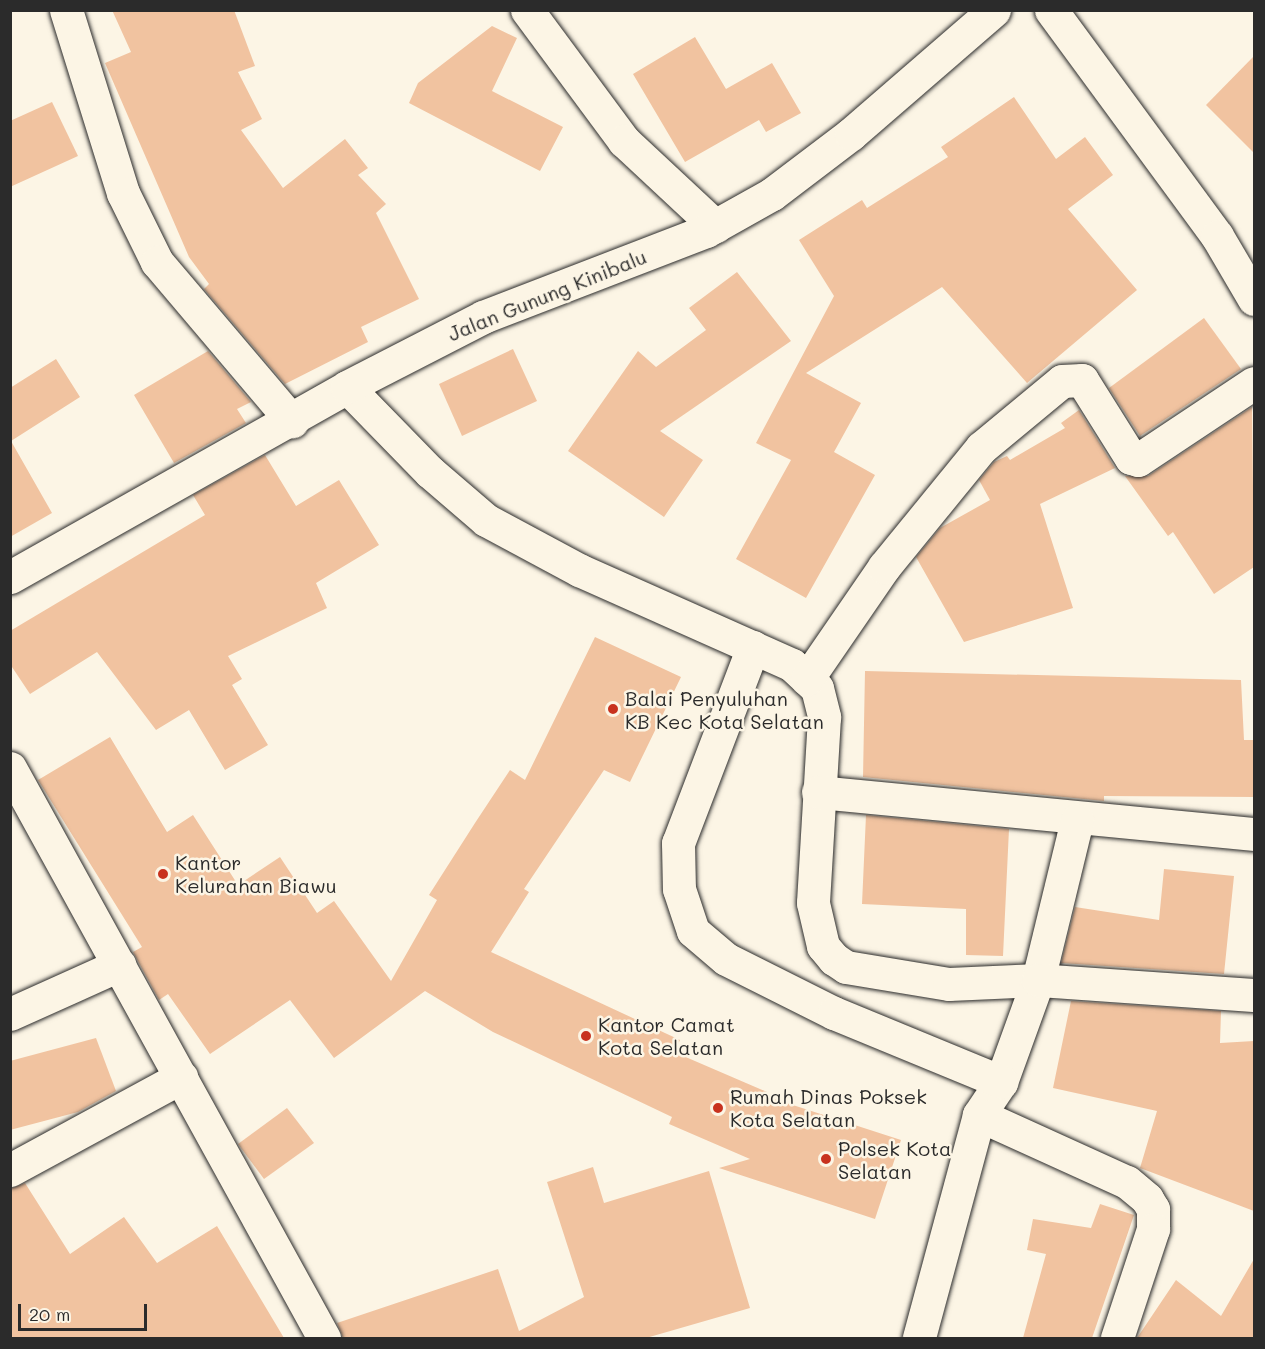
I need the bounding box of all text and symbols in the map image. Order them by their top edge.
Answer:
street label: Jalan Gunung Kinibalu [444,244,650,346]
place label: Balai Penyuluhan KB Kec Kota Selatan [625,686,824,733]
marker: Balai Penyuluhan KB Kec Kota Selatan [606,702,620,716]
place label: Kantor Kelurahan Biawu [175,850,337,897]
marker: Kantor Kelurahan Biawu [156,867,170,881]
place label: Kantor Camat Kota Selatan [598,1012,735,1059]
marker: Kantor Camat Kota Selatan [579,1029,593,1043]
place label: Rumah Dinas Poksek Kota Selatan [730,1084,927,1131]
marker: Rumah Dinas Poksek Kota Selatan [711,1101,725,1115]
place label: Polsek Kota Selatan [838,1136,951,1183]
marker: Polsek Kota Selatan [819,1152,833,1166]
scale bar [21,1292,150,1330]
text: 20 m [29,1302,70,1326]

